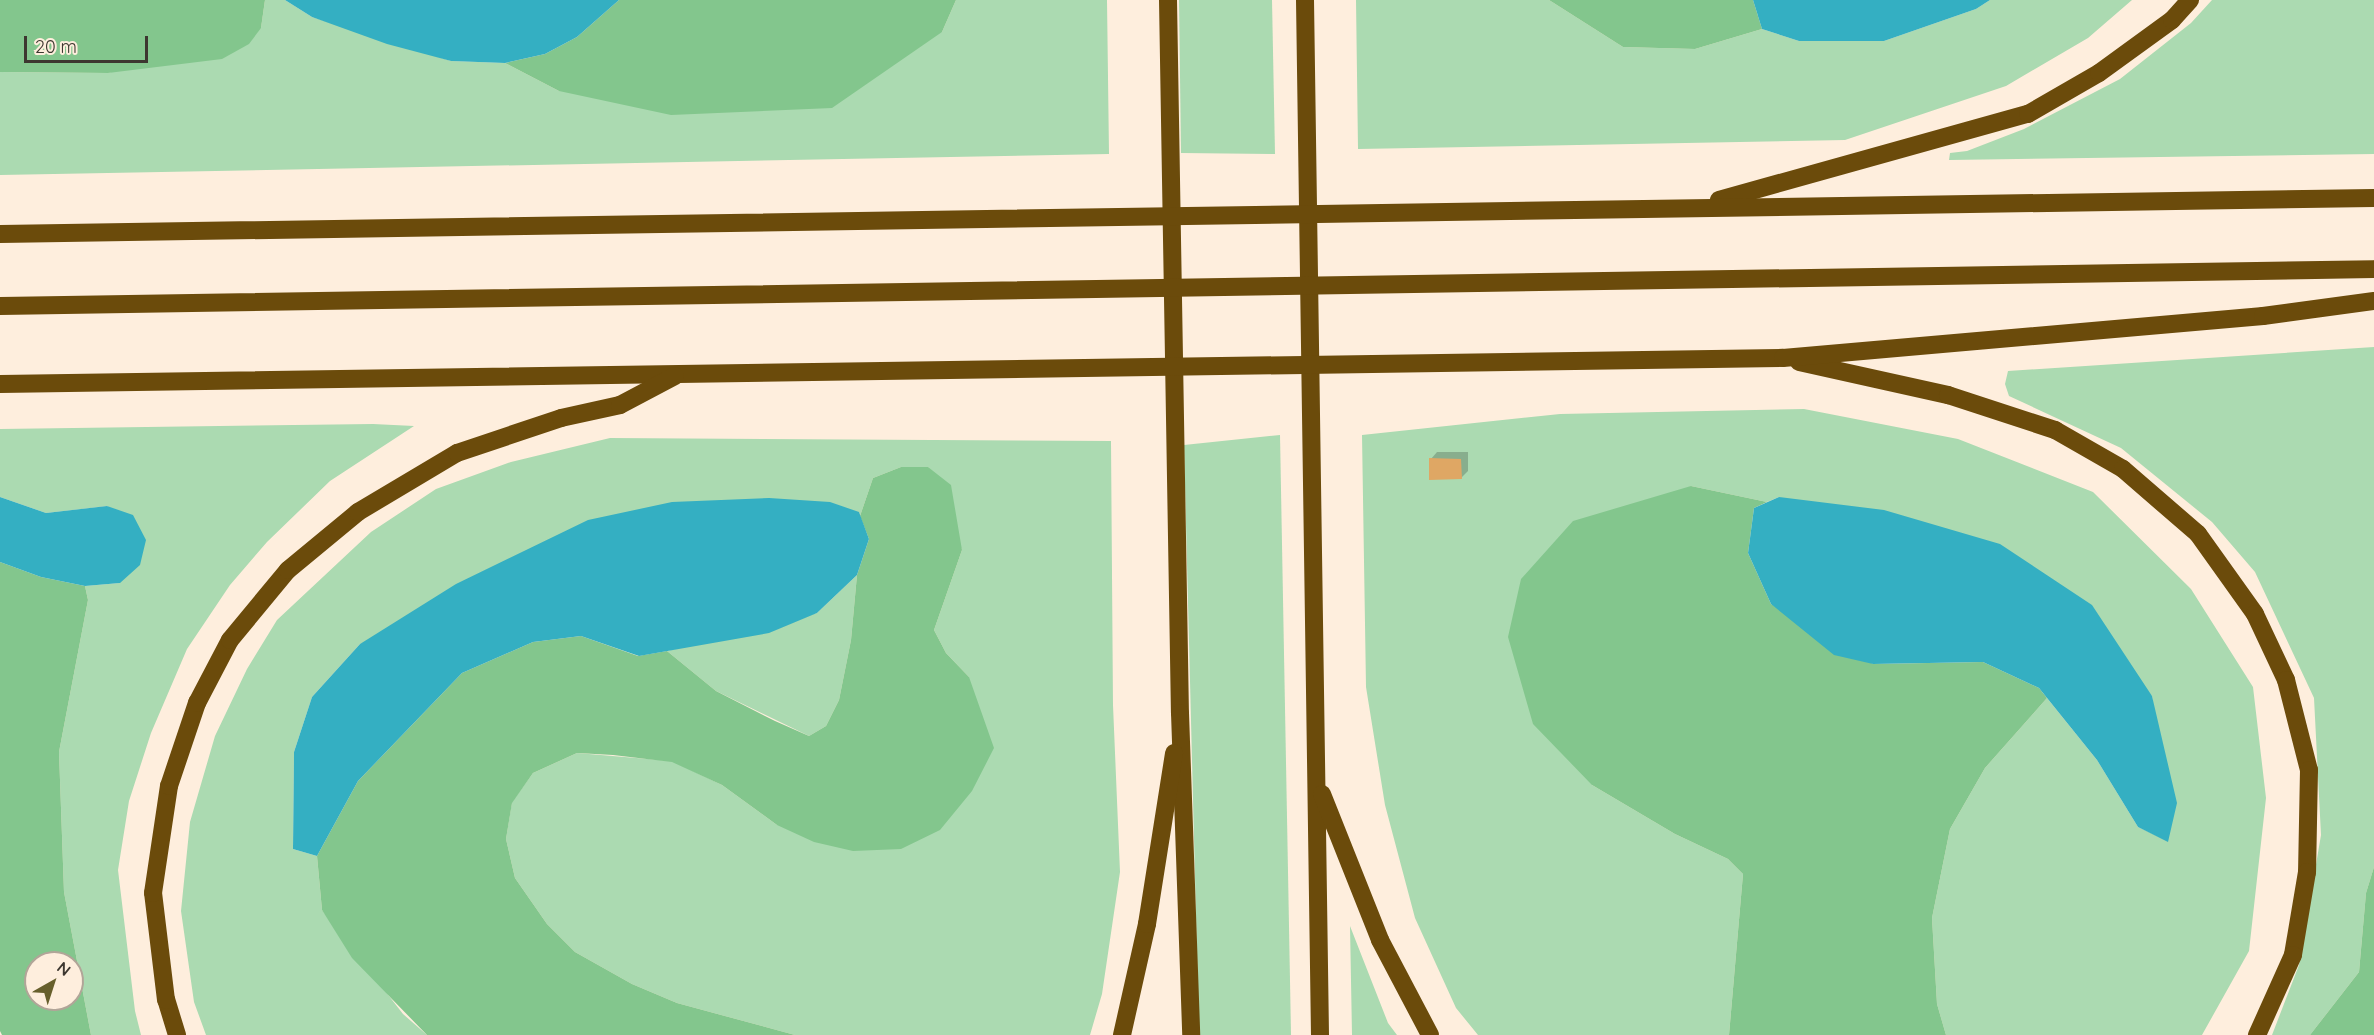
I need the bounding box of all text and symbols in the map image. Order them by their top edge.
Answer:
scale bar [27,24,152,62]
text: 20 m [35,35,77,58]
north arrow [24,951,84,1011]
text: N [53,957,75,980]

